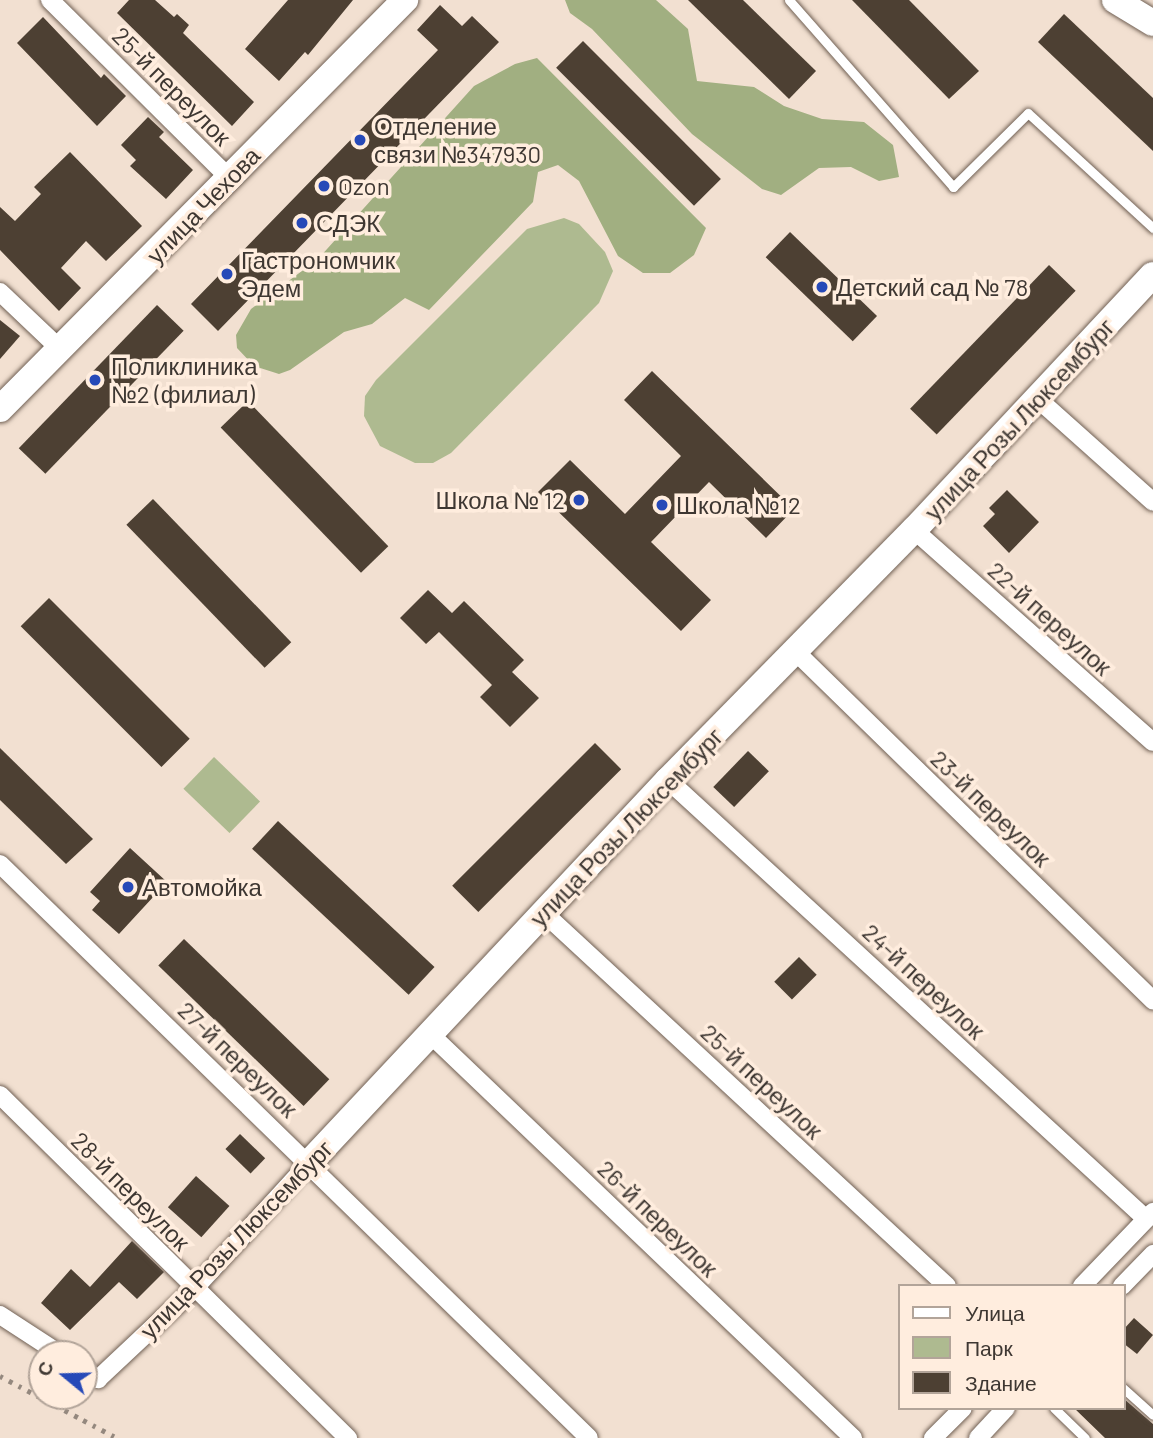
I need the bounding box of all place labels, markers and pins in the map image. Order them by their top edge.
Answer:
place label: Отделение связи №347930 [374,112,541,168]
marker: Отделение связи №347930 [352,132,368,148]
place label: Ozon [338,172,390,200]
marker: Ozon [316,178,332,194]
place label: СДЭК [316,209,380,237]
marker: СДЭК [294,215,310,231]
place label: Гастрономчик Эдем [241,246,395,302]
marker: Гастрономчик Эдем [219,266,235,282]
place label: Детский сад № 78 [836,273,1028,301]
marker: Детский сад № 78 [814,279,830,295]
place label: Поликлиника №2 (филиал) [111,352,258,408]
marker: Поликлиника №2 (филиал) [85,370,105,390]
place label: Школа № 12 [435,486,565,514]
place label: Школа №12 [676,491,801,519]
marker: Школа № 12 [571,492,587,508]
marker: Школа №12 [654,497,670,513]
place label: Автомойка [142,873,262,901]
marker: Автомойка [120,879,136,895]

